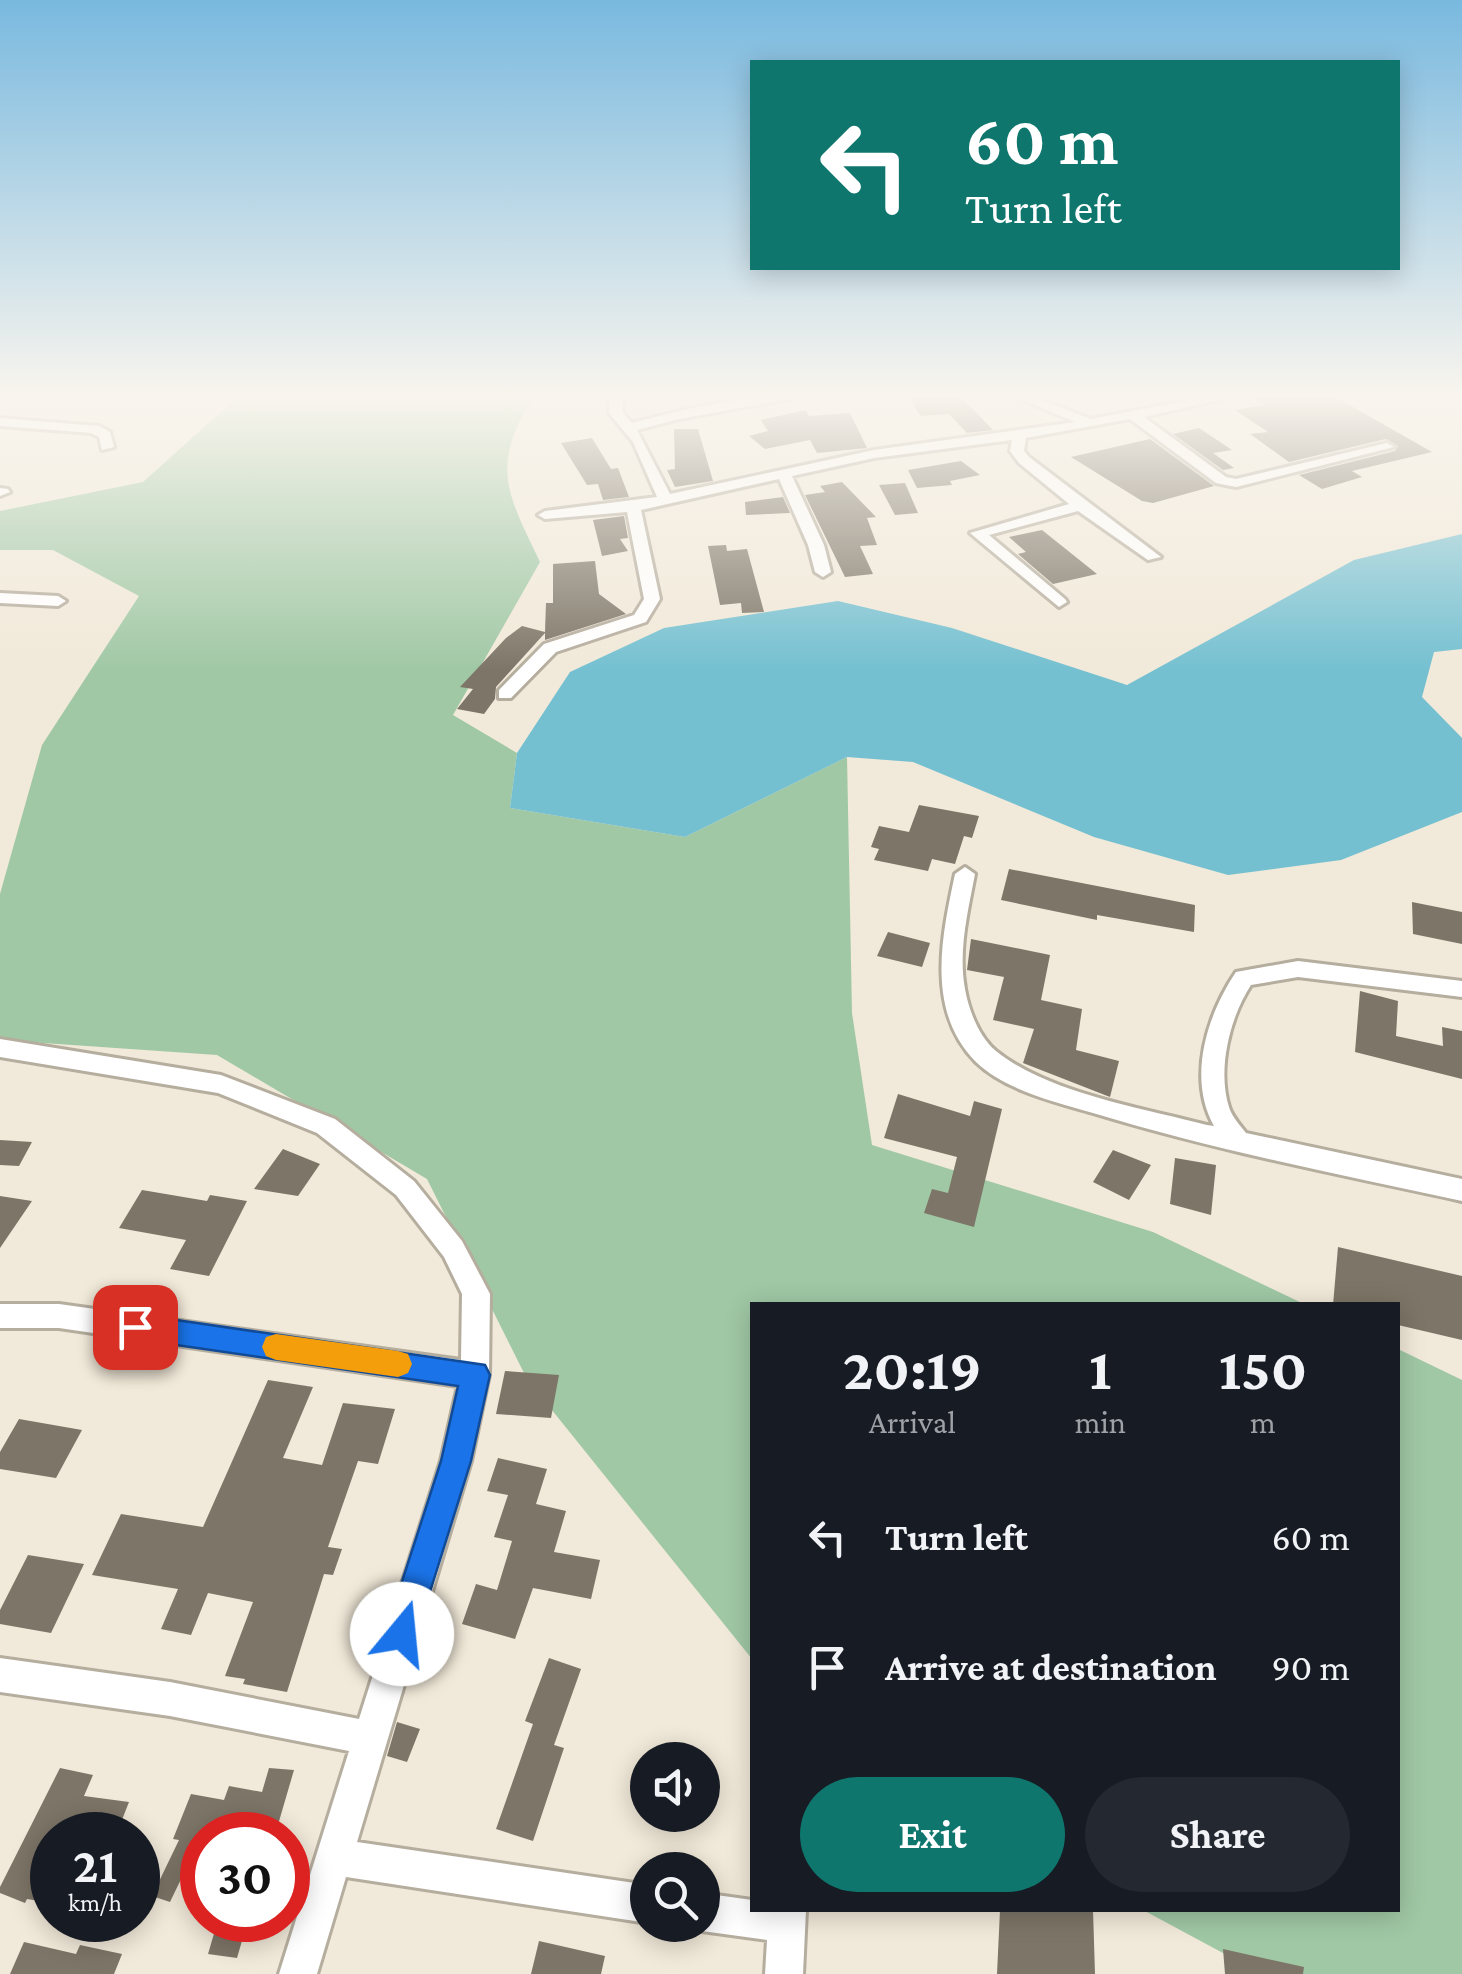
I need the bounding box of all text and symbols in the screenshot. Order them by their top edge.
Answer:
icon: left [800,100,930,230]
text: 60 m [965,101,1118,179]
text: Turn left [965,183,1122,233]
pin [93,1285,178,1370]
icon: arrive [108,1300,163,1355]
text: 20:19 [843,1335,982,1402]
text: 1 [1089,1335,1112,1402]
text: 150 [1219,1335,1307,1402]
text: Arrival [869,1404,956,1440]
text: min [1075,1404,1126,1440]
text: m [1250,1404,1276,1440]
icon: left [800,1510,855,1565]
text: Turn left [885,1516,1028,1558]
text: 60 m [1272,1516,1350,1558]
position arrow [350,1582,454,1686]
icon: arrive [800,1640,855,1695]
text: Arrive at destination [885,1646,1217,1688]
text: 90 m [1272,1646,1350,1688]
map controls [630,1742,720,1942]
button: sound [630,1742,720,1832]
button: Exit [800,1777,1065,1892]
button: Share [1085,1777,1350,1892]
speed limit sign: 30 [180,1812,310,1942]
text: 21 [73,1837,117,1893]
button: search [630,1852,720,1942]
text: km/h [68,1889,122,1916]

